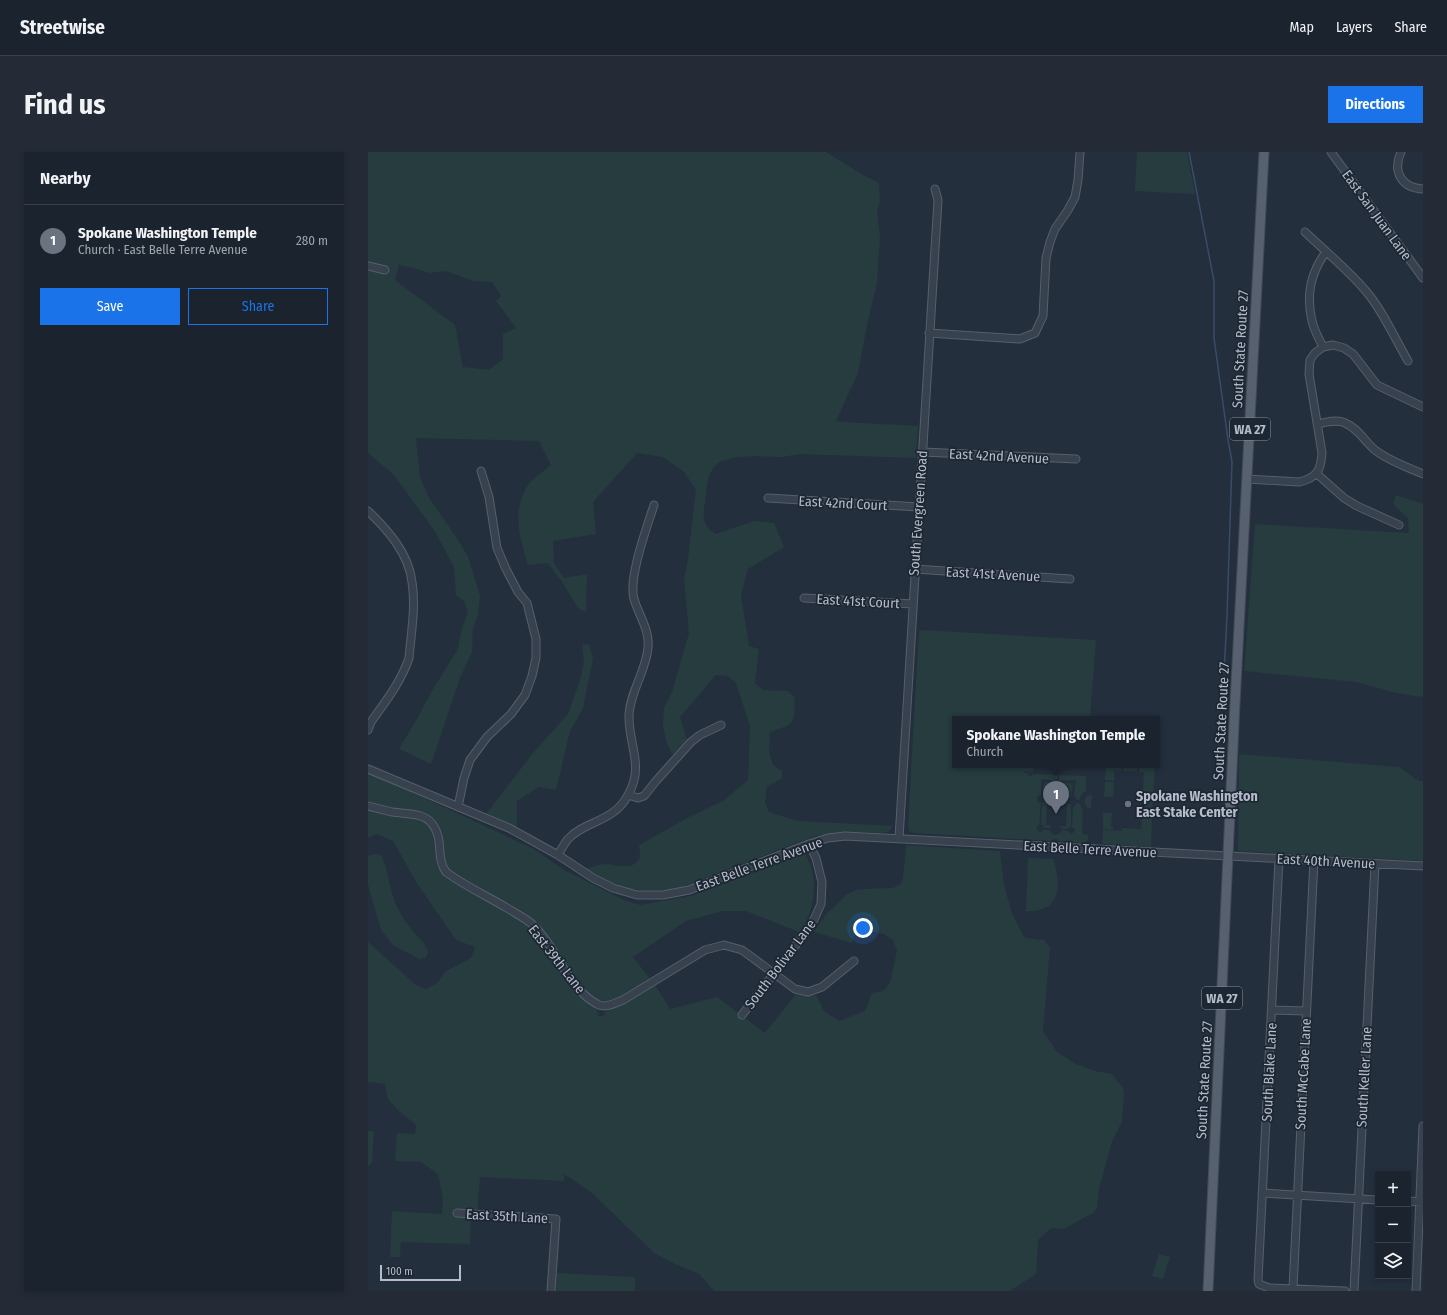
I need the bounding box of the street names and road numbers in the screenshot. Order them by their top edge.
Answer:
street label: East San Juan Lane [1338,167,1415,264]
street label: South State Route 27 [1229,289,1252,408]
road number: WA 27 [1230,418,1270,440]
street label: East 42nd Avenue [949,445,1049,468]
street label: South Evergreen Road [906,450,931,576]
street label: East 42nd Court [798,493,888,514]
street label: East 41st Avenue [945,564,1041,585]
street label: East 41st Court [816,591,900,612]
street label: South State Route 27 [1210,661,1233,780]
street label: East Belle Terre Avenue [694,834,825,895]
street label: East Belle Terre Avenue [1023,838,1157,861]
street label: East 40th Avenue [1276,850,1376,873]
street label: South Bolivar Lane [741,916,820,1012]
street label: East 39th Lane [525,922,589,997]
road number: WA 27 [1202,987,1242,1009]
street label: South McCabe Lane [1292,1018,1315,1130]
street label: South State Route 27 [1193,1020,1216,1139]
street label: South Blake Lane [1258,1022,1281,1122]
street label: South Keller Lane [1353,1026,1376,1128]
street label: East 35th Lane [466,1206,549,1227]

